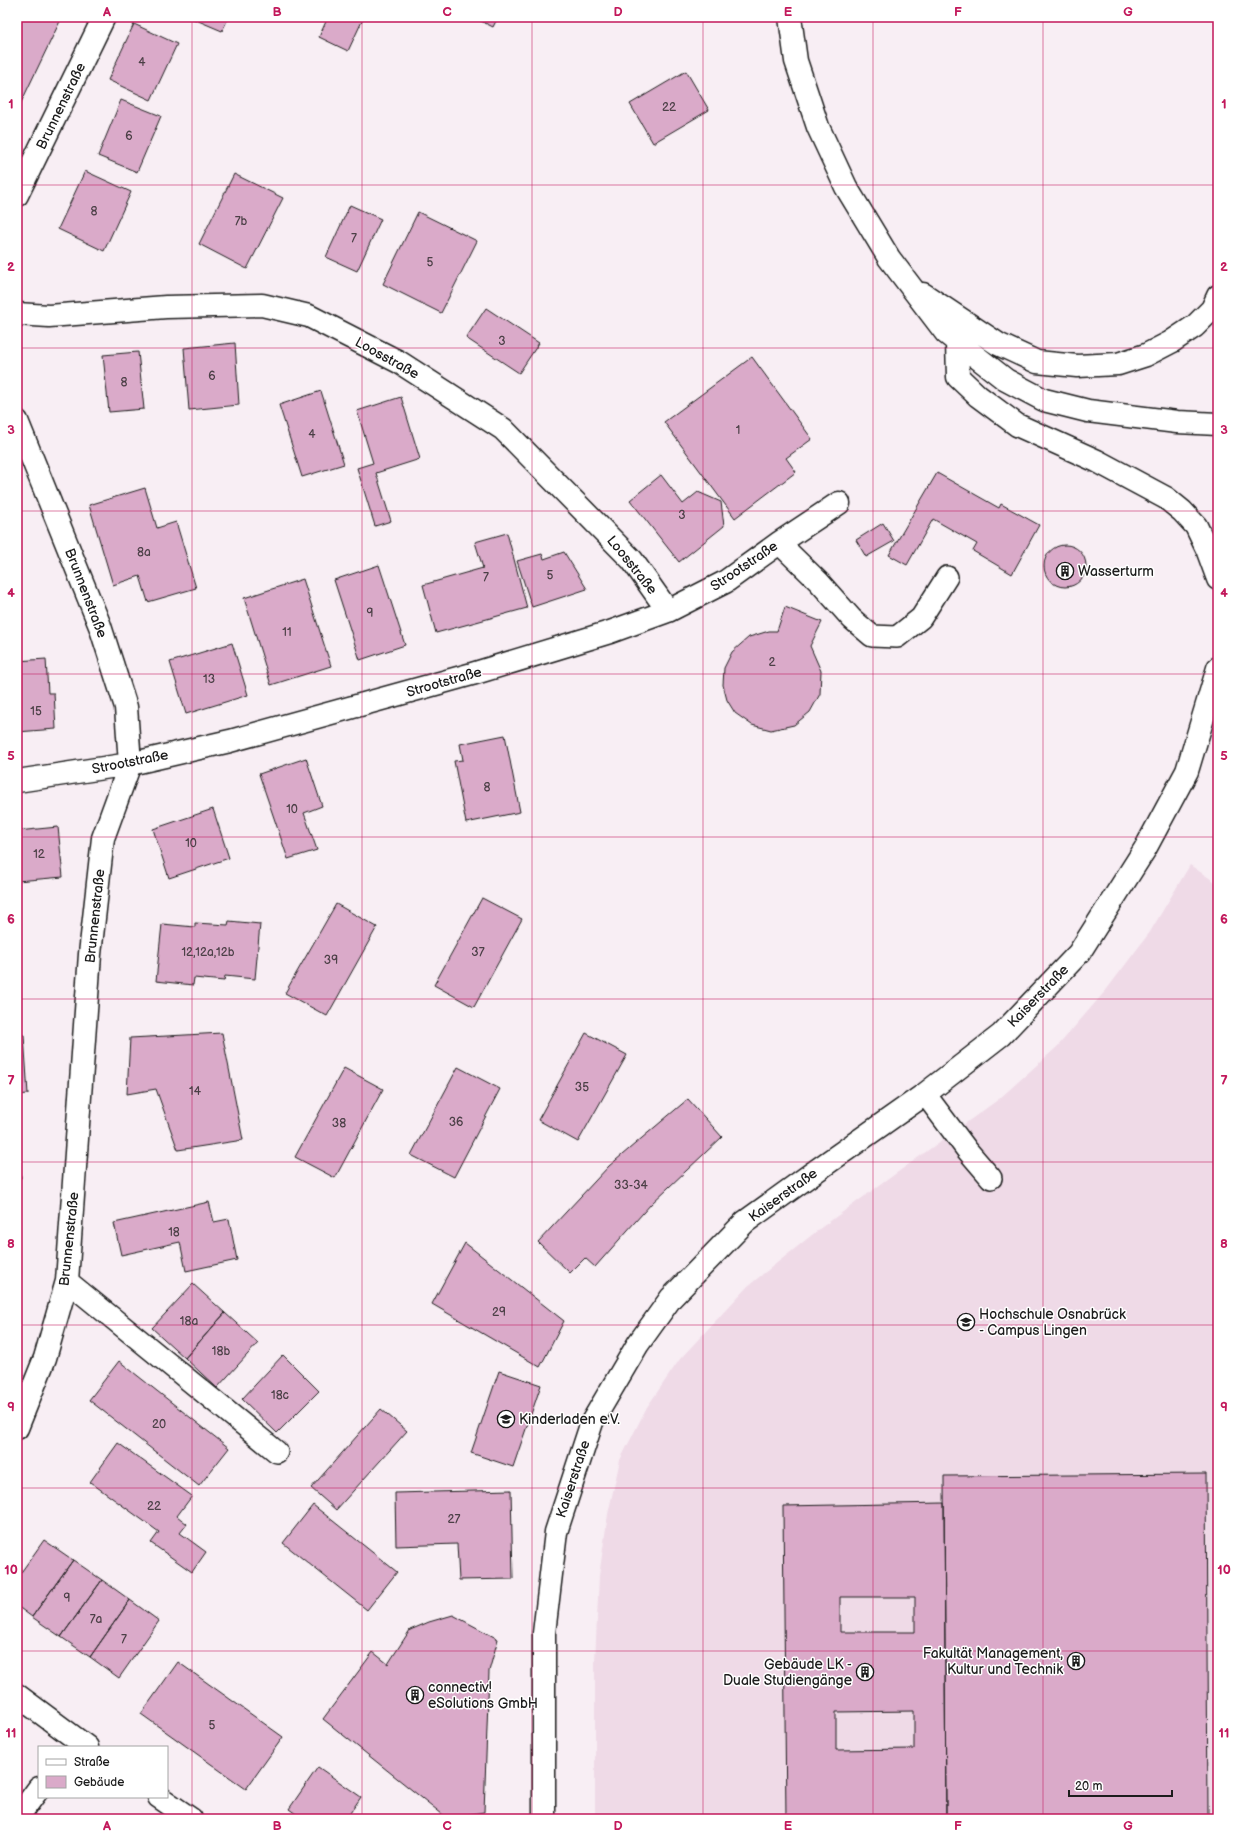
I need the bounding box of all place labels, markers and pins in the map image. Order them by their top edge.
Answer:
building icon: Wasserturm [1055,561,1075,581]
place label: Wasserturm [1078,563,1154,580]
place label: Hochschule Osnabrück - Campus Lingen [979,1306,1126,1339]
school or university icon: Hochschule Osnabrück - Campus Lingen [956,1312,976,1332]
school or university icon: Kinderladen e.V. [496,1409,516,1429]
place label: Kinderladen e.V. [519,1411,620,1428]
place label: Fakultät Management, Kultur und Technik [923,1645,1063,1678]
building icon: Fakultät Management, Kultur und Technik [1066,1651,1086,1671]
place label: Gebäude LK - Duale Studiengänge [723,1656,852,1689]
building icon: Gebäude LK - Duale Studiengänge [855,1662,875,1682]
place label: connectiv! eSolutions GmbH [428,1679,538,1712]
building icon: connectiv! eSolutions GmbH [405,1685,425,1705]

